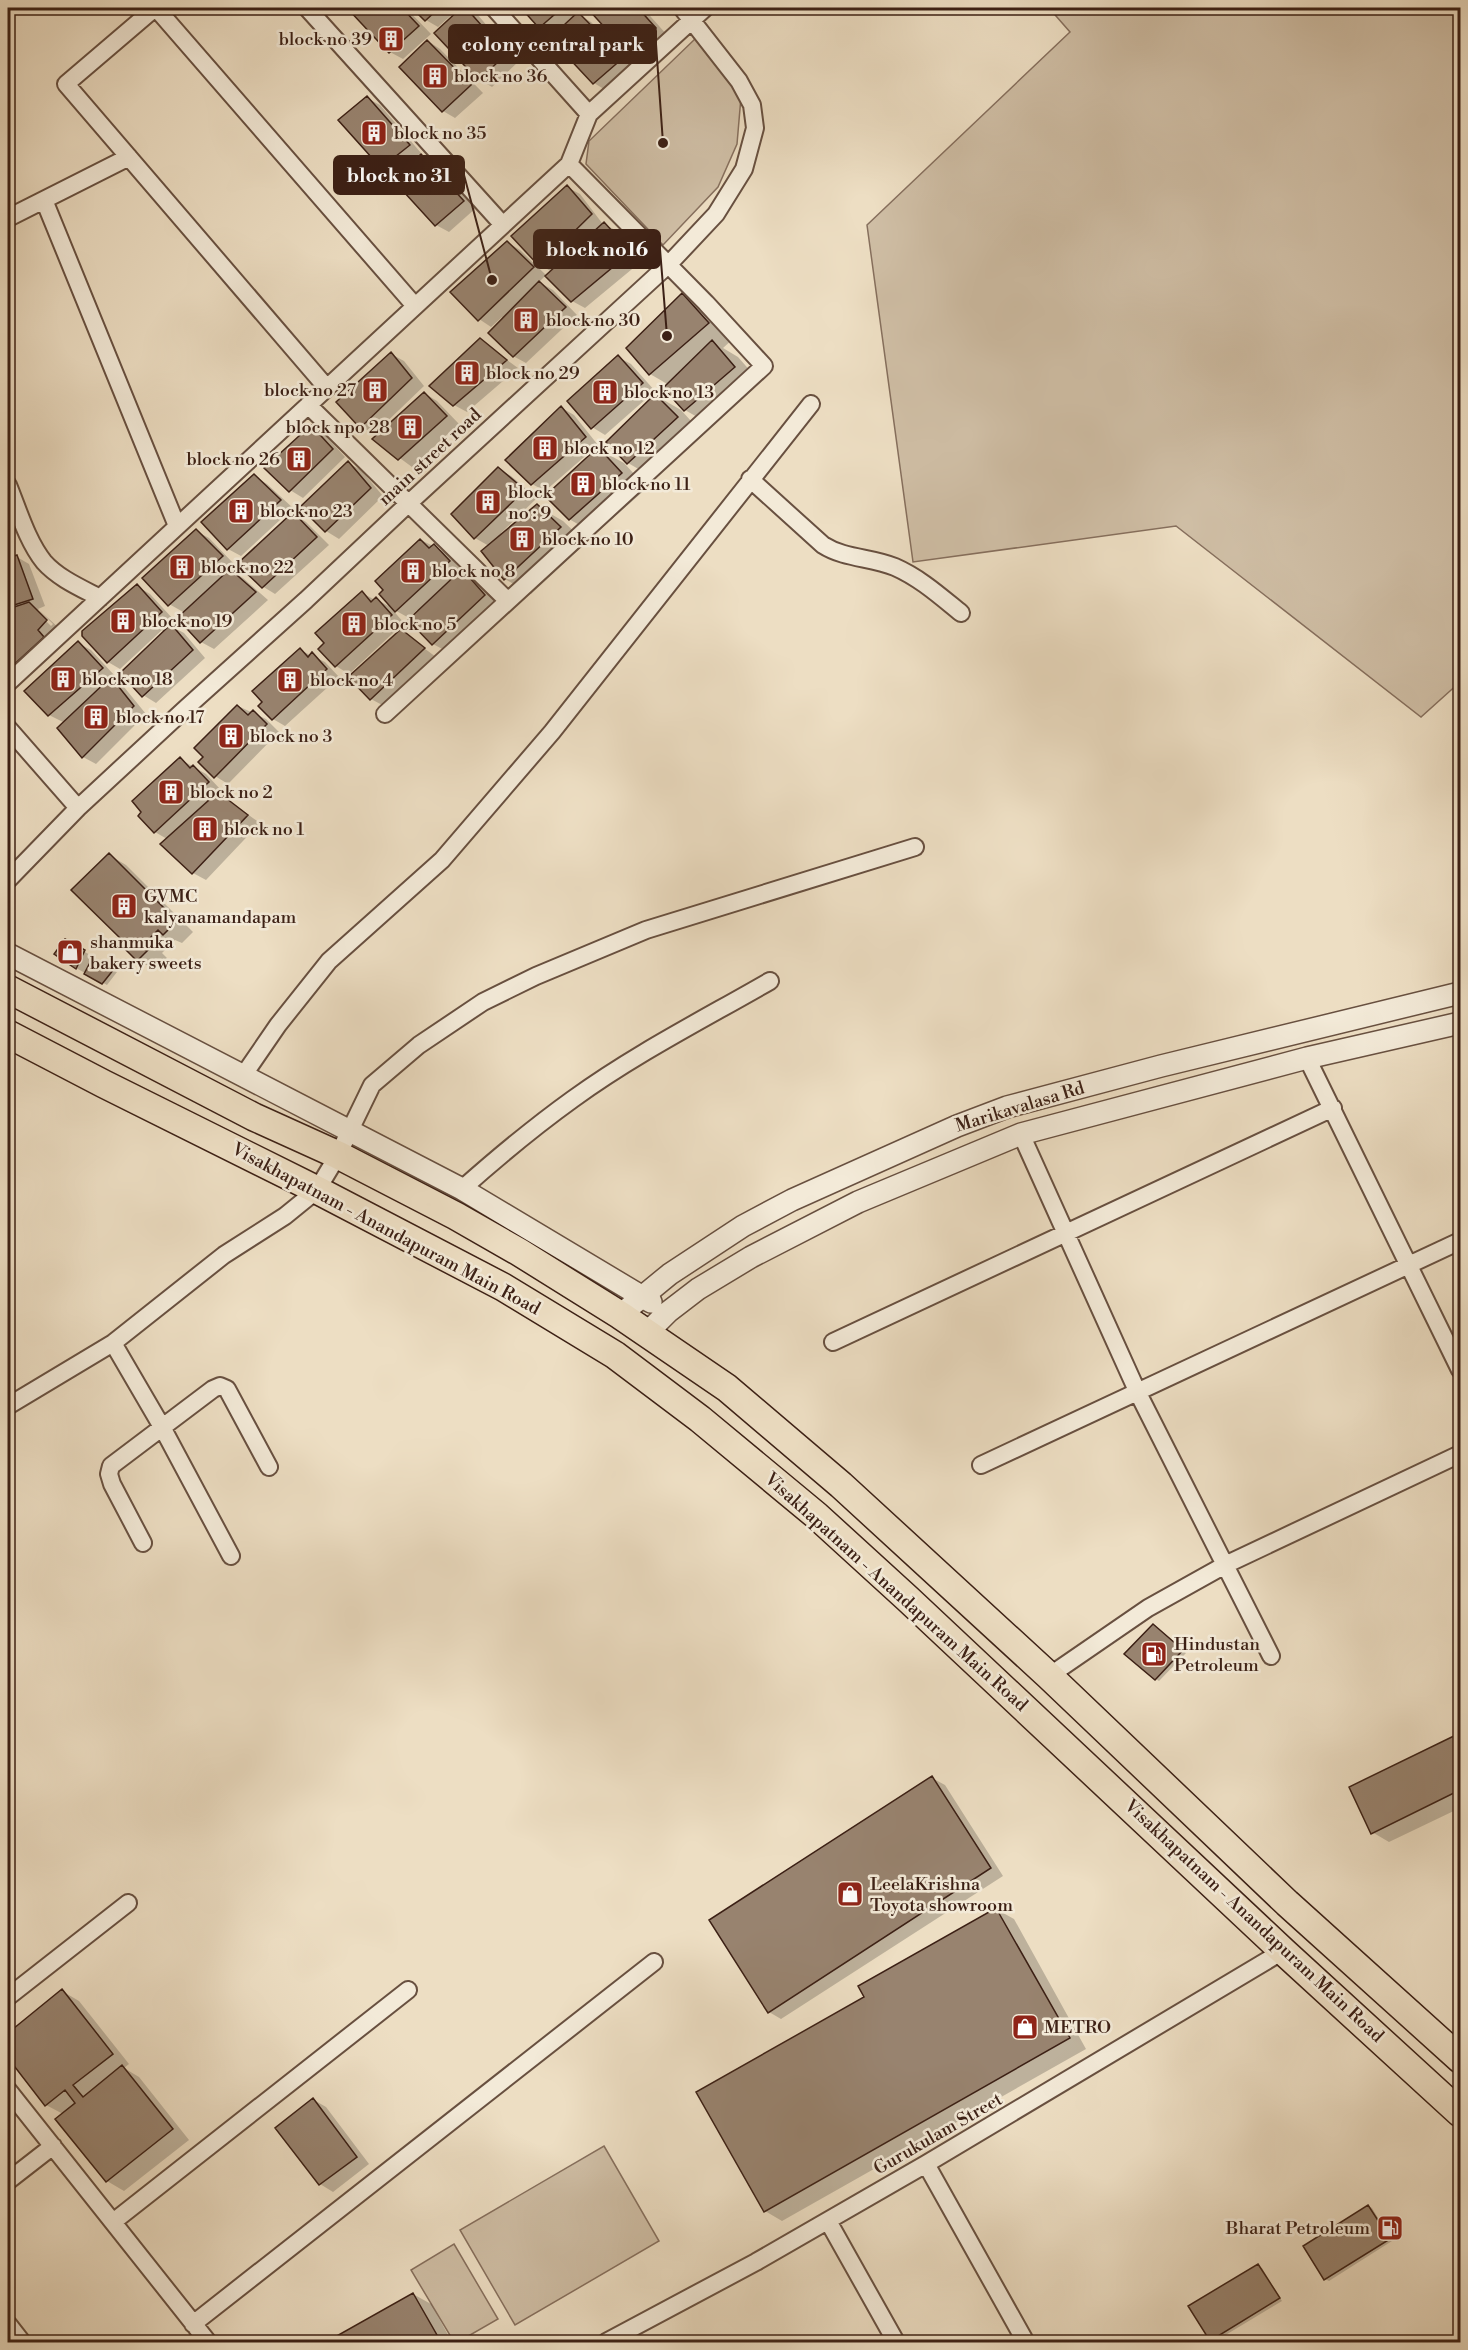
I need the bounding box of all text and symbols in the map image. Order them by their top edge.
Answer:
building icon: block no 39 [376,24,406,54]
callout: colony central park [449,25,656,63]
place label: block no 39 [279,28,372,51]
text: colony central park [462,33,645,58]
building icon: block no 36 [420,61,450,91]
place label: block no 36 [454,65,547,88]
building icon: block no 35 [359,118,389,148]
place label: block no 35 [394,122,486,145]
callout: block no 31 [334,156,464,194]
text: block no 31 [346,164,452,189]
callout: block no16 [534,230,660,268]
text: block no16 [546,238,649,263]
building icon: block no 30 [511,305,541,335]
place label: block no 30 [546,309,640,332]
building icon: block no 29 [452,358,482,388]
place label: block no 29 [486,362,580,385]
building icon: block no 27 [360,375,390,405]
building icon: block no 13 [590,377,620,407]
place label: block no 27 [264,379,356,402]
place label: block no 13 [624,381,714,404]
street label: main street road [374,403,487,511]
building icon: block npo 28 [395,412,425,442]
place label: block npo 28 [286,416,390,439]
building icon: block no 12 [530,433,560,463]
place label: block no 12 [564,437,655,460]
building icon: block no 26 [284,444,314,474]
place label: block no 26 [186,448,280,471]
building icon: block no 11 [568,469,598,499]
place label: block no 11 [602,473,691,496]
place label: block no : 9 [508,481,554,525]
building icon: block no : 9 [473,487,503,517]
building icon: block no 23 [226,496,256,526]
place label: block no 23 [260,500,353,523]
building icon: block no 10 [507,524,537,554]
place label: block no 10 [542,528,634,551]
building icon: block no 22 [167,552,197,582]
place label: block no 22 [201,556,294,579]
building icon: block no 8 [398,556,428,586]
place label: block no 8 [432,560,515,583]
building icon: block no 19 [108,606,138,636]
building icon: block no 5 [339,609,369,639]
place label: block no 19 [142,610,233,633]
place label: block no 5 [374,613,456,636]
building icon: block no 18 [48,664,78,694]
building icon: block no 4 [275,665,305,695]
place label: block no 18 [82,668,173,691]
place label: block no 4 [310,669,393,692]
building icon: block no 17 [81,702,111,732]
place label: block no 17 [116,706,204,729]
building icon: block no 3 [216,721,246,751]
place label: block no 3 [250,725,332,748]
building icon: block no 2 [156,777,186,807]
place label: block no 2 [190,781,273,804]
building icon: block no 1 [190,814,220,844]
place label: block no 1 [224,818,304,841]
place label: GVMC kalyanamandapam [144,885,297,929]
building icon: GVMC kalyanamandapam [109,891,139,921]
place label: shanmuka bakery sweets [90,931,202,975]
shop icon: shanmuka bakery sweets [55,937,85,967]
street label: Marikavalasa Rd [953,1076,1088,1138]
street label: Visakhapatnam - Anandapuram Main Road [227,1137,545,1321]
street label: Visakhapatnam - Anandapuram Main Road [759,1467,1033,1717]
place label: Hindustan Petroleum [1174,1633,1260,1677]
fuel station icon: Hindustan Petroleum [1139,1639,1169,1669]
street label: Visakhapatnam - Anandapuram Main Road [1119,1794,1389,2048]
place label: LeelaKrishna Toyota showroom [870,1873,1013,1917]
shop icon: LeelaKrishna Toyota showroom [835,1879,865,1909]
shop icon: METRO [1010,2012,1040,2042]
place label: METRO [1044,2016,1111,2039]
street label: Gurukulam Street [869,2087,1007,2180]
fuel station icon: Bharat Petroleum [1375,2213,1405,2243]
place label: Bharat Petroleum [1225,2217,1370,2240]

